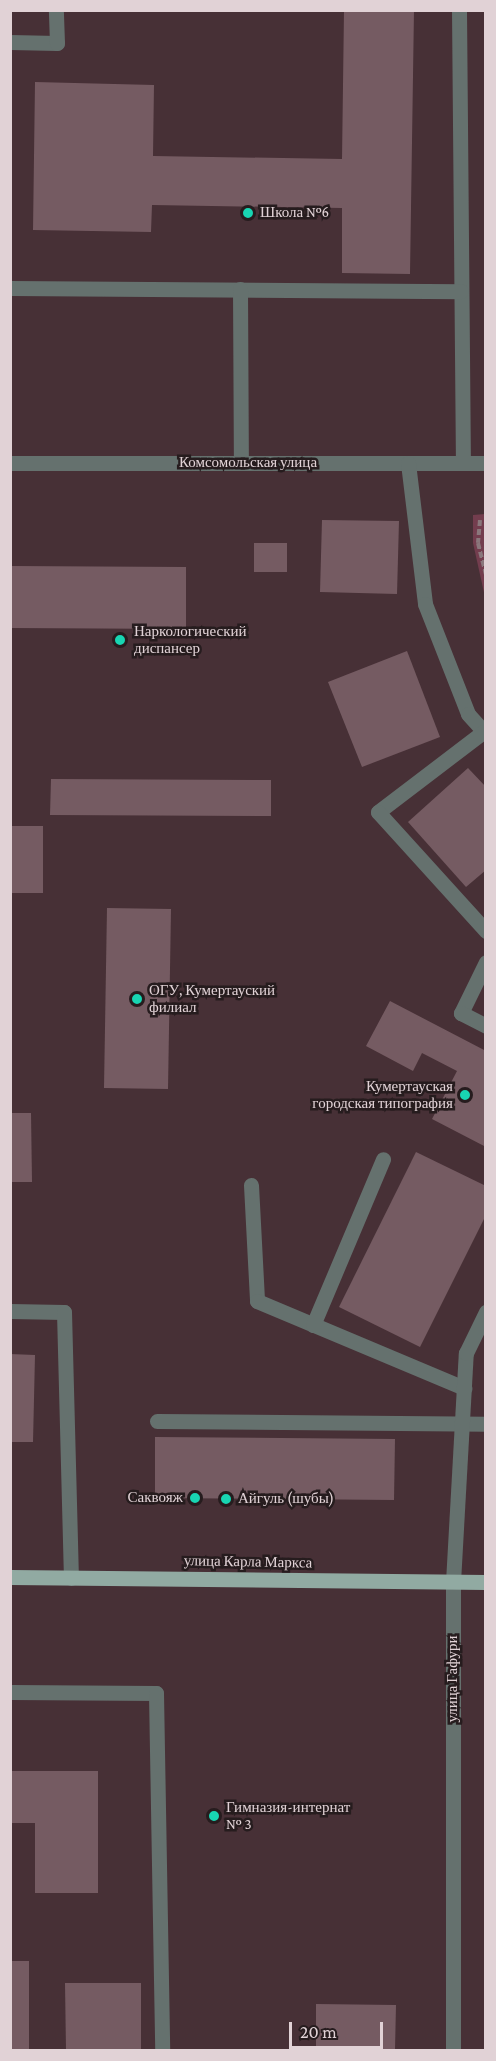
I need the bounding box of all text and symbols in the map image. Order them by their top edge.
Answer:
place label: Школа №6 [260,204,329,222]
marker: Школа №6 [241,206,255,220]
street label: Комсомольская улица [179,454,317,472]
place label: Наркологический диспансер [134,622,247,657]
marker: Наркологический диспансер [111,631,129,649]
place label: ОГУ, Кумертауский филиал [149,981,275,1016]
marker: ОГУ, Кумертауский филиал [130,992,144,1006]
place label: Кумертауская городская типография [312,1077,453,1112]
marker: Кумертауская городская типография [458,1088,472,1102]
place label: Саквояж [128,1489,183,1507]
place label: Айгуль (шубы) [238,1490,334,1508]
marker: Саквояж [188,1491,202,1505]
marker: Айгуль (шубы) [219,1492,233,1506]
street label: улица Карла Маркса [184,1552,312,1572]
street label: улица Гафури [444,1635,462,1723]
place label: Гимназия-интернат № 3 [226,1798,350,1833]
marker: Гимназия-интернат № 3 [207,1809,221,1823]
scale bar [292,2010,386,2048]
text: 20 m [300,2022,337,2042]

